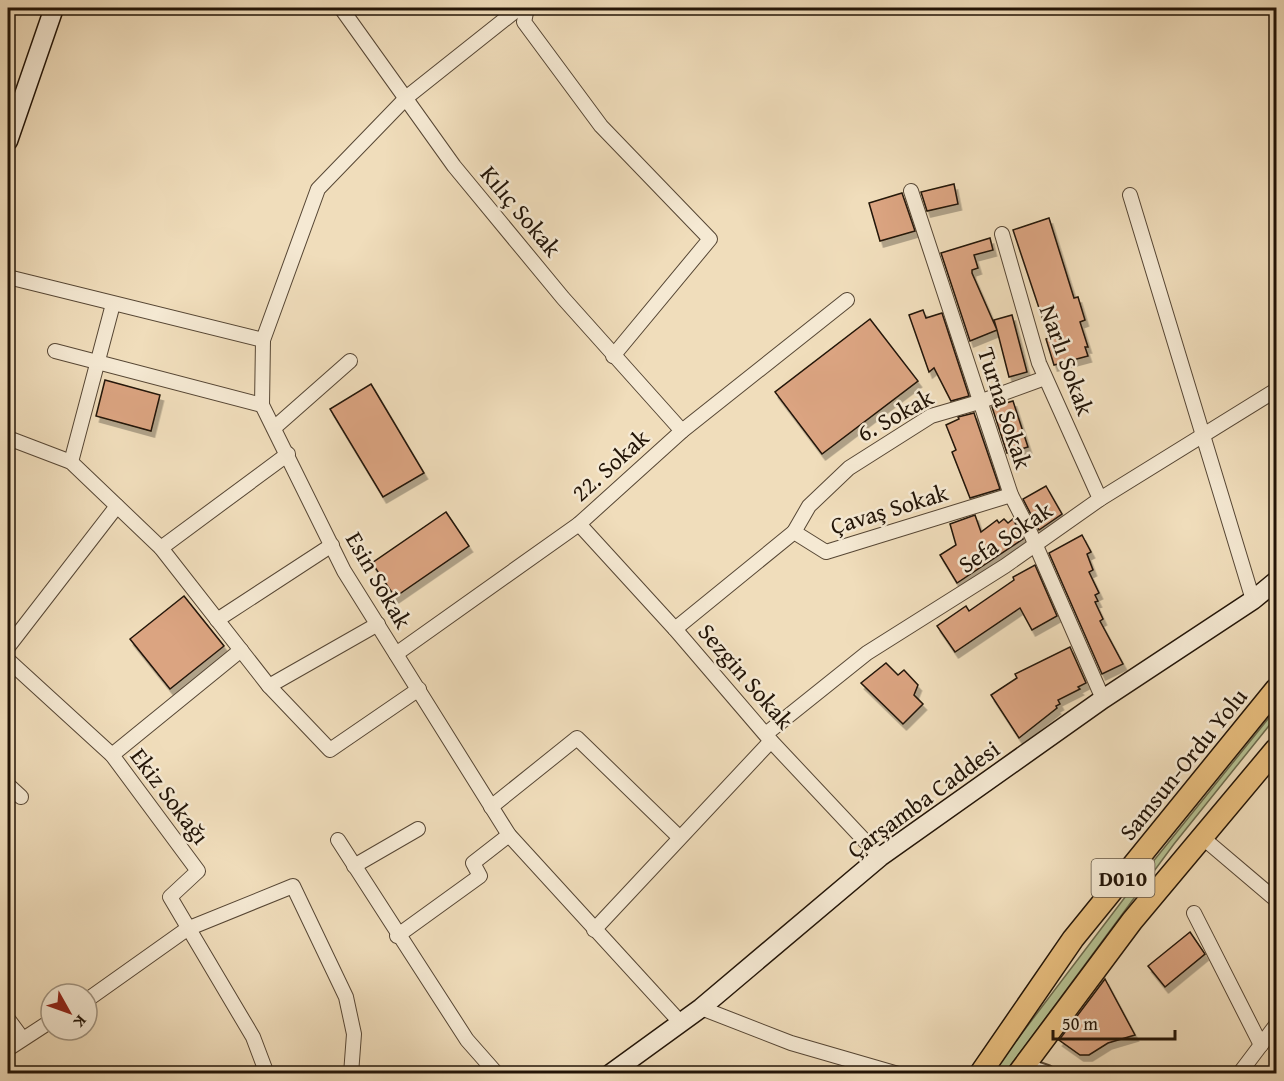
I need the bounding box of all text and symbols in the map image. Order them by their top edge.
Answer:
street label: Kılıç Sokak [472,158,570,265]
street label: Narlı Sokak [1031,300,1103,421]
street label: Turna Sokak [969,343,1041,474]
street label: 6. Sokak [850,379,940,450]
street label: 22. Sokak [563,420,657,509]
street label: Çavaş Sokak [826,474,953,543]
street label: Sefa Sokak [951,492,1060,581]
street label: Esin Sokak [337,525,421,636]
street label: Sezgin Sokak [690,615,803,737]
street label: Samsun-Ordu Yolu [1111,680,1256,848]
street label: Çarşamba Caddesi [839,731,1007,866]
street label: Ekiz Sokağı [122,740,218,852]
road number: D010 [1092,859,1154,897]
north arrow [39,982,99,1042]
scale bar [1053,1003,1174,1041]
text: K [67,1010,93,1034]
text: 50 m [1062,1010,1098,1037]

